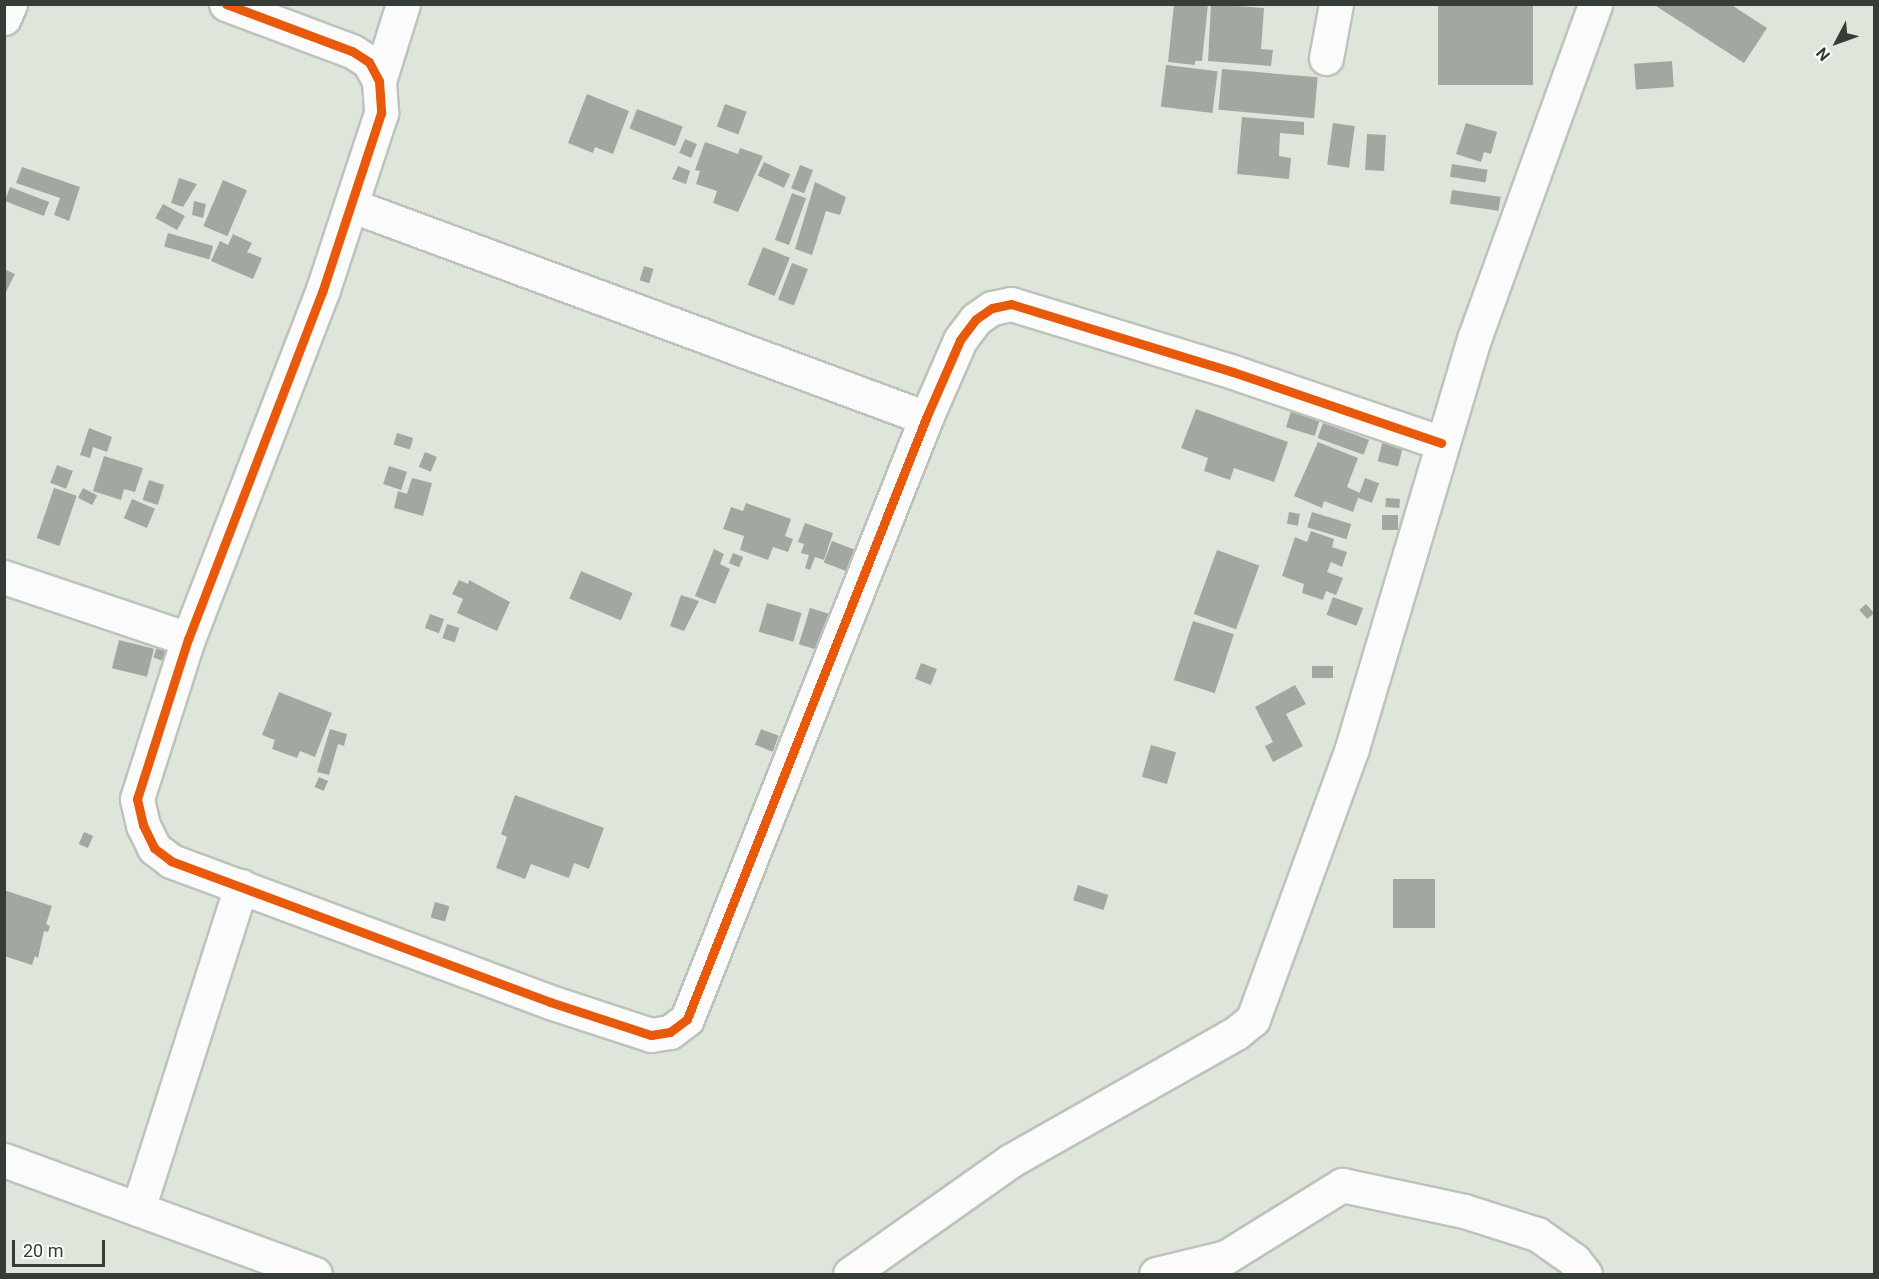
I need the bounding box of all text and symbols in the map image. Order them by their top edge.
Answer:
north arrow [1807,12,1867,72]
text: N [1812,44,1834,65]
scale bar [15,1228,108,1266]
text: 20 m [23,1240,63,1261]

